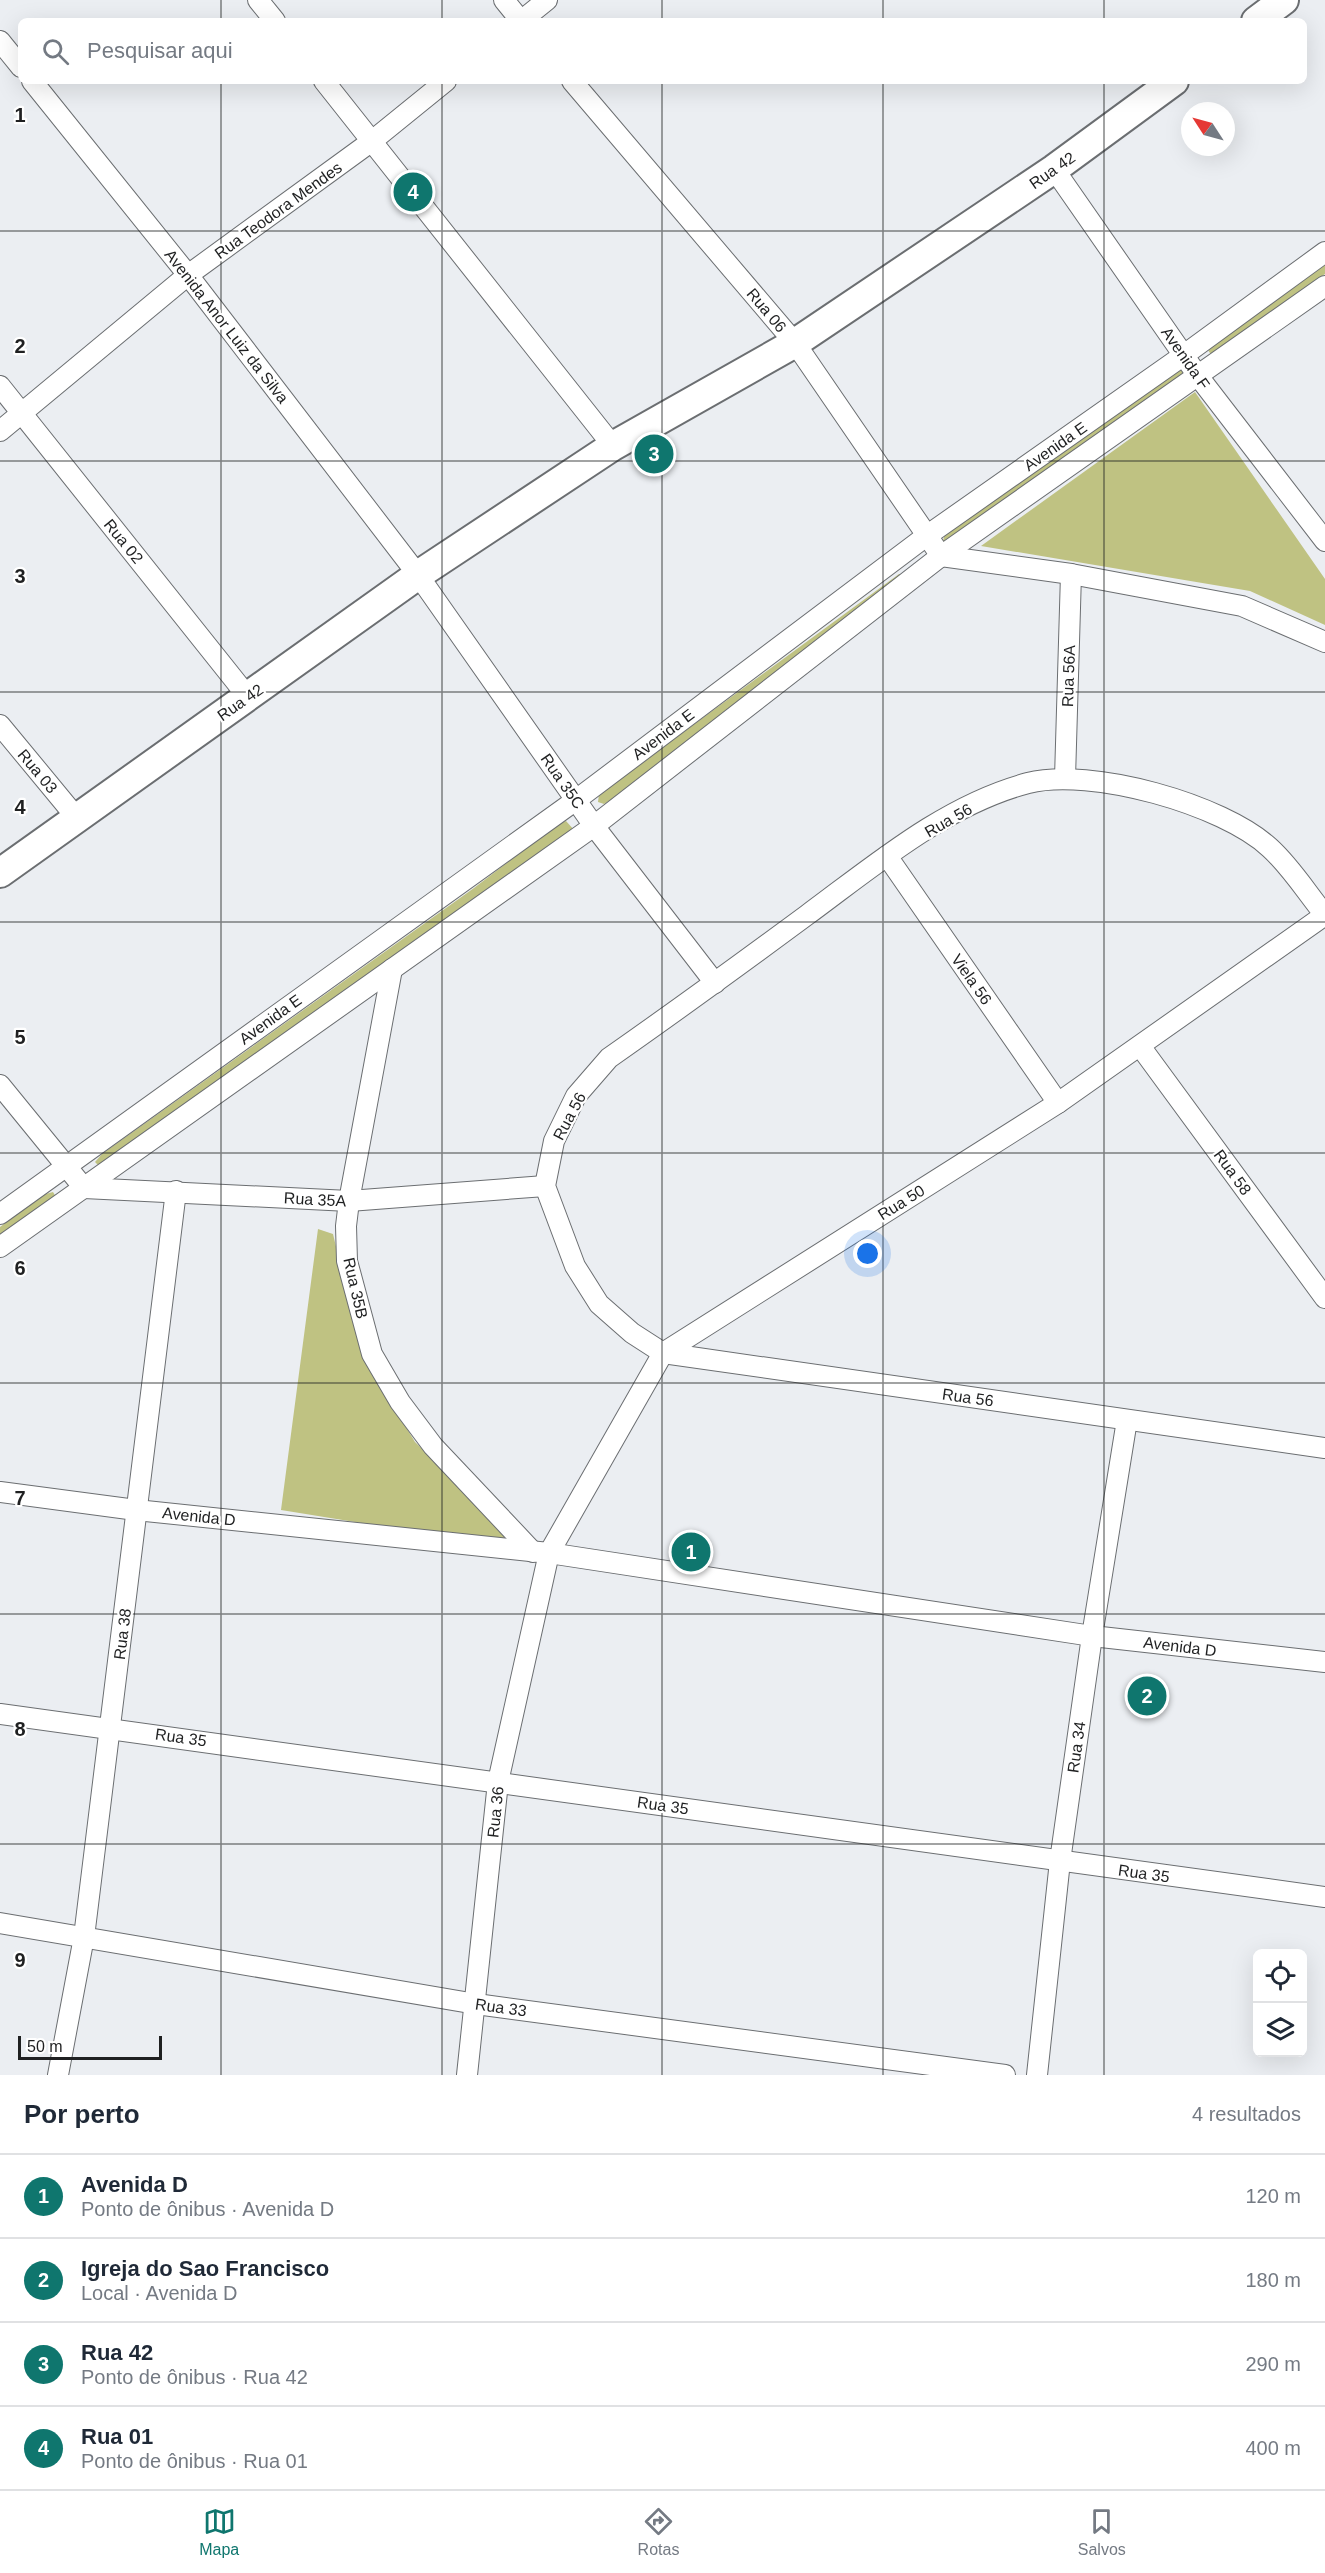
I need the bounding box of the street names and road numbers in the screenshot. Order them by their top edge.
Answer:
street label: Rua 42 [1026,149,1078,192]
street label: Rua Teodora Mendes [212,159,345,262]
street label: Avenida Anor Luiz da Silva [161,246,292,407]
street label: Rua 06 [744,285,790,336]
street label: Avenida F [1158,324,1213,393]
street label: Avenida E [1021,419,1090,474]
street label: Rua 02 [101,516,147,567]
street label: Rua 56A [1059,644,1078,707]
street label: Rua 42 [214,681,266,724]
street label: Avenida E [629,706,697,763]
street label: Rua 03 [15,746,61,797]
street label: Rua 35C [538,751,588,812]
street label: Rua 56 [922,800,975,841]
street label: Viela 56 [948,951,995,1008]
street label: Avenida E [236,991,305,1048]
street label: Rua 56 [550,1089,589,1143]
street label: Rua 58 [1211,1146,1255,1198]
street label: Rua 50 [875,1181,928,1223]
street label: Rua 35A [283,1189,347,1210]
street label: Rua 35B [340,1256,371,1320]
street label: Rua 56 [941,1385,995,1410]
street label: Avenida D [161,1504,236,1529]
street label: Rua 38 [111,1607,134,1661]
street label: Avenida D [1142,1634,1217,1659]
street label: Rua 34 [1064,1720,1089,1774]
street label: Rua 35 [154,1725,208,1750]
street label: Rua 36 [484,1785,507,1839]
street label: Rua 35 [636,1793,690,1818]
street label: Rua 35 [1117,1861,1171,1886]
street label: Rua 33 [474,1995,528,2020]

